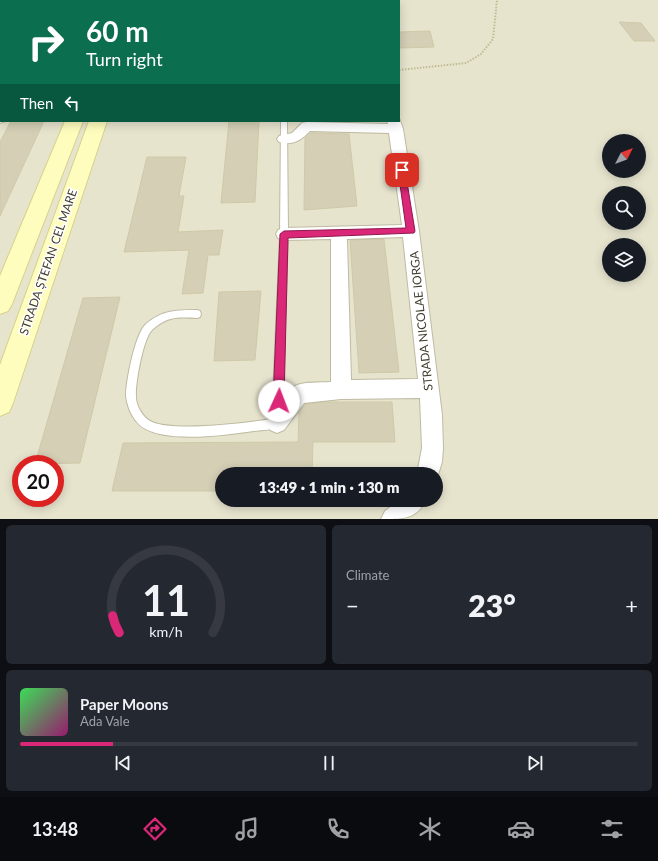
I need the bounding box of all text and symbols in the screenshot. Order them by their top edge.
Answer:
text: 60 m [86,14,149,48]
icon: right [20,16,72,68]
text: Turn right [86,48,163,70]
icon: left [61,92,83,114]
text: Then [20,94,53,112]
north arrow [602,134,646,178]
map controls [602,134,646,282]
pin [385,153,419,187]
icon: arrive [391,159,413,181]
button: search [602,186,646,230]
street label: STRADA ȘTEFAN CEL MARE [16,187,80,337]
button: layers [602,238,646,282]
street label: STRADA NICOLAE IORGA [406,250,436,392]
position arrow [258,380,300,422]
speed limit sign: 20 [12,455,64,507]
text: 13:49 · 1 min · 130 m [258,478,400,496]
text: Climate [346,567,389,583]
text: 11 [142,574,190,624]
text: 23° [468,587,516,623]
text: − [346,592,359,619]
text: + [625,592,638,619]
text: km/h [149,622,183,639]
text: Paper Moons [80,695,168,713]
text: Ada Vale [80,713,130,729]
icon: previous [112,752,134,774]
icon: pause [318,752,340,774]
icon: next [524,752,546,774]
icon: directions [141,815,169,843]
icon: music [233,815,261,843]
icon: phone [324,815,352,843]
icon: climate [416,815,444,843]
icon: car [507,815,535,843]
icon: filters [598,815,626,843]
text: 13:48 [32,818,78,840]

